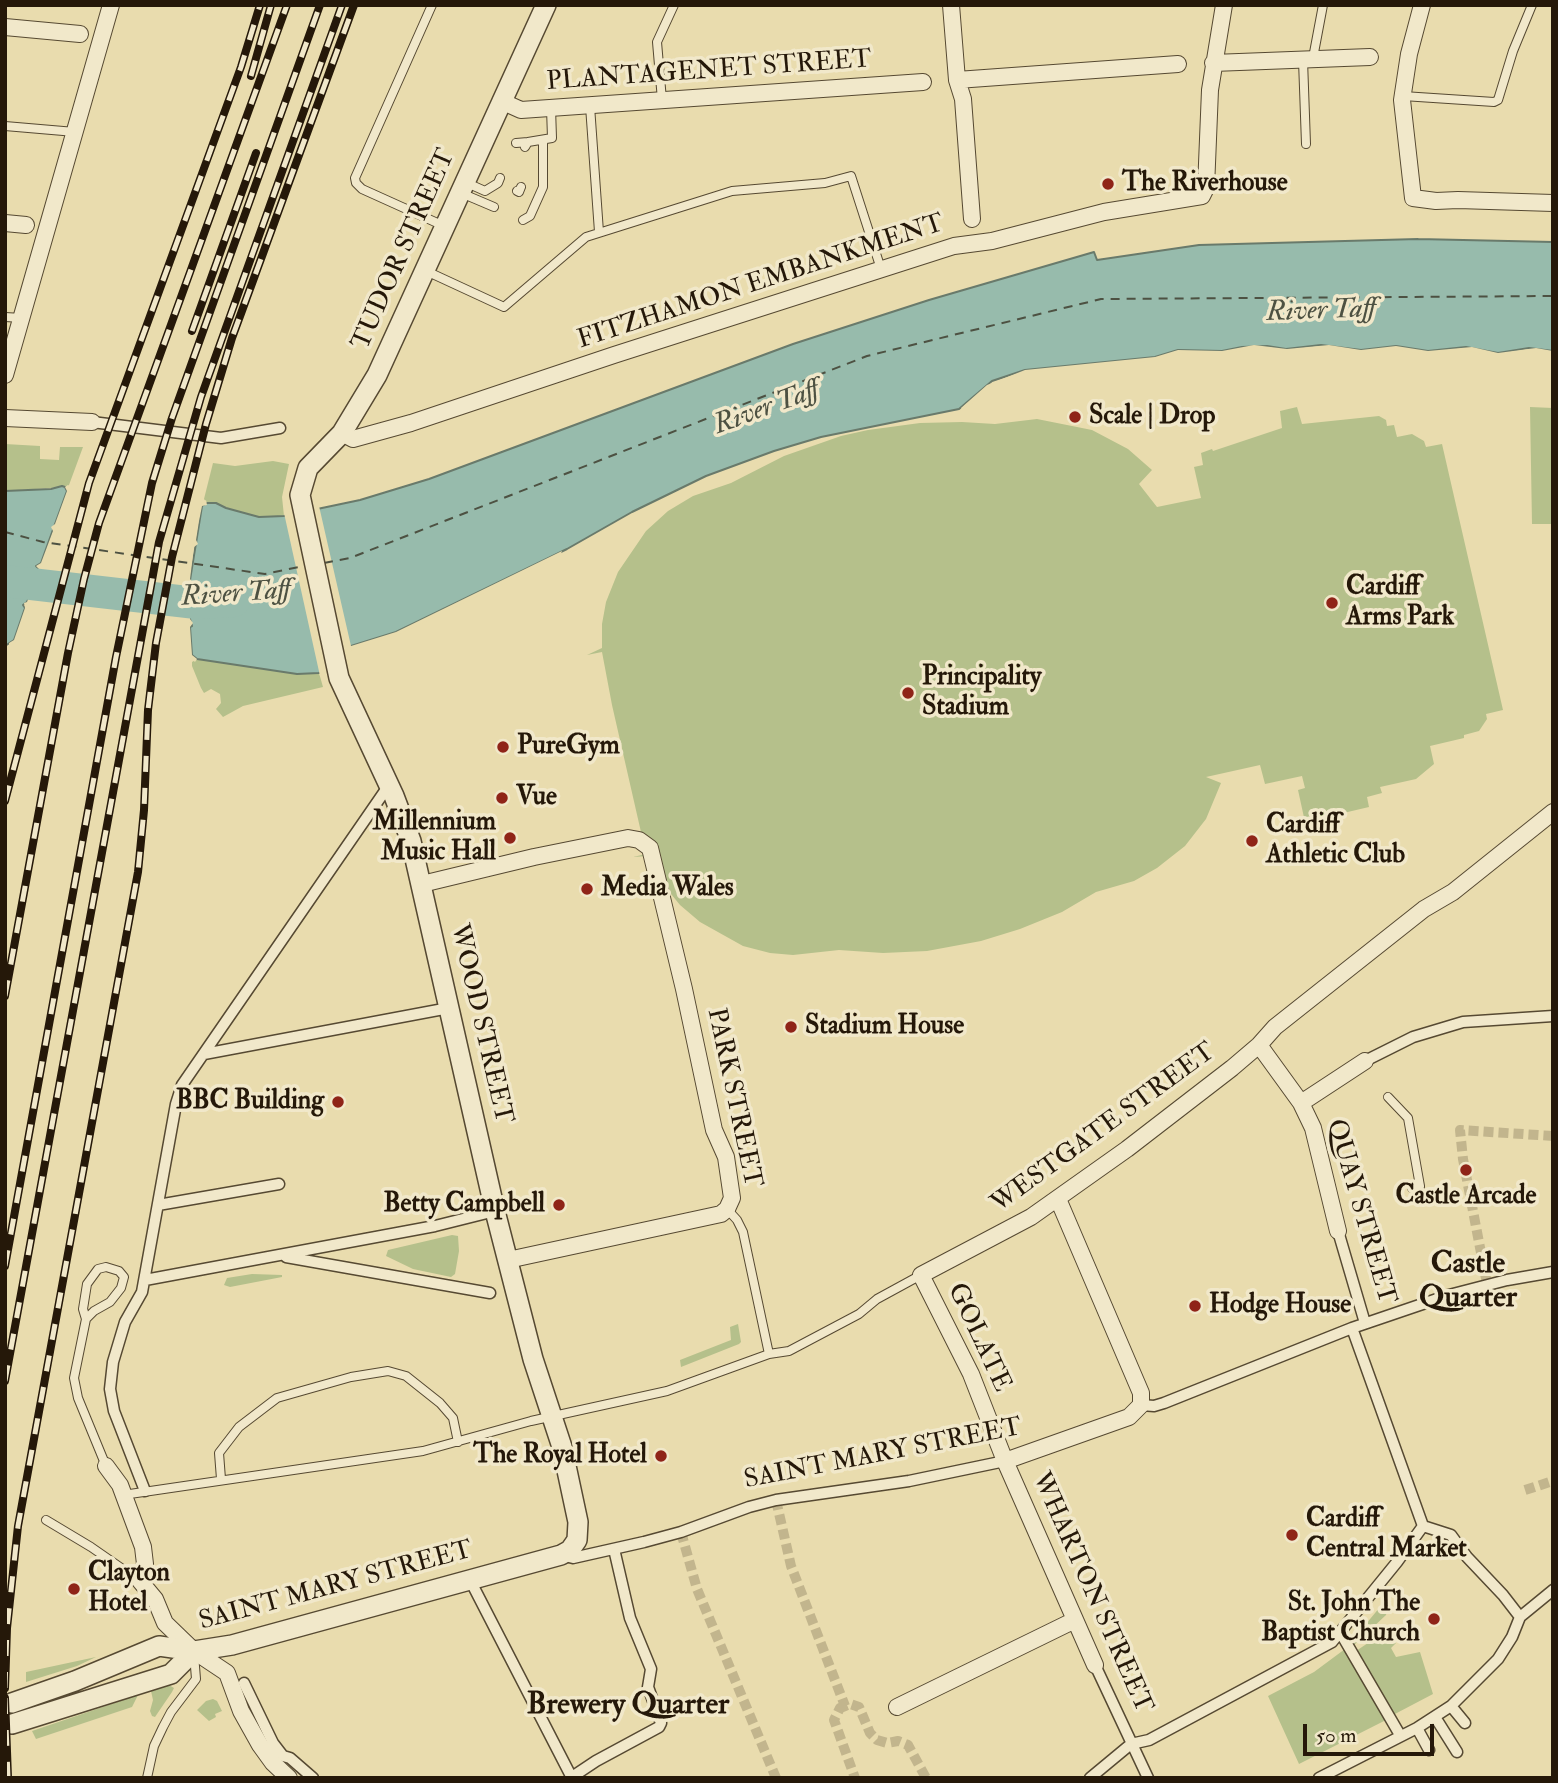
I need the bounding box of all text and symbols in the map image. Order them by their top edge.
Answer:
street label: PLANTAGENET STREET [545,45,873,99]
street label: TUDOR STREET [347,145,463,355]
place label: The Riverhouse [1122,168,1288,200]
marker: The Riverhouse [1100,176,1116,192]
street label: FITZHAMON EMBANKMENT [574,209,948,357]
water label: River Taff [1266,293,1376,331]
water label: River Taff [710,374,824,444]
place label: Scale | Drop [1089,401,1215,433]
marker: Scale | Drop [1067,409,1083,425]
place label: Cardiff Arms Park [1346,572,1454,634]
water label: River Taff [180,574,292,616]
marker: Cardiff Arms Park [1324,595,1340,611]
place label: Principality Stadium [922,662,1041,724]
marker: Principality Stadium [900,685,916,701]
place label: PureGym [517,731,620,763]
marker: PureGym [495,739,511,755]
place label: Vue [516,782,557,814]
marker: Vue [494,790,510,806]
place label: Millennium Music Hall [373,807,496,868]
place label: Cardiff Athletic Club [1266,810,1405,872]
marker: Millennium Music Hall [502,830,518,846]
marker: Cardiff Athletic Club [1244,833,1260,849]
place label: Media Wales [601,873,734,905]
marker: Media Wales [579,881,595,897]
street label: WOOD STREET [442,921,518,1127]
street label: PARK STREET [699,1006,767,1190]
place label: Stadium House [805,1011,964,1043]
marker: Stadium House [783,1019,799,1035]
street label: WESTGATE STREET [986,1037,1222,1221]
place label: BBC Building [176,1086,324,1118]
marker: BBC Building [330,1094,346,1110]
street label: QUAY STREET [1319,1116,1401,1308]
marker: Castle Arcade [1458,1162,1474,1178]
place label: Castle Arcade [1396,1181,1536,1213]
place label: Betty Campbell [384,1189,545,1221]
marker: Betty Campbell [551,1197,567,1213]
district label: Castle Quarter [1419,1248,1517,1318]
street label: GOLATE [939,1279,1017,1397]
place label: Hodge House [1209,1290,1351,1322]
marker: Hodge House [1187,1298,1203,1314]
street label: SAINT MARY STREET [742,1413,1024,1497]
place label: The Royal Hotel [473,1440,647,1472]
marker: The Royal Hotel [653,1448,669,1464]
street label: WHARTON STREET [1024,1468,1158,1718]
place label: Cardiff Central Market [1306,1504,1467,1566]
marker: Cardiff Central Market [1284,1527,1300,1543]
street label: SAINT MARY STREET [196,1535,476,1639]
place label: Clayton Hotel [88,1558,170,1620]
marker: Clayton Hotel [66,1581,82,1597]
place label: St. John The Baptist Church [1261,1588,1420,1650]
marker: St. John The Baptist Church [1426,1611,1442,1627]
district label: Brewery Quarter [527,1689,729,1725]
scale bar [1306,1710,1437,1754]
text: 50 m [1316,1722,1357,1749]

